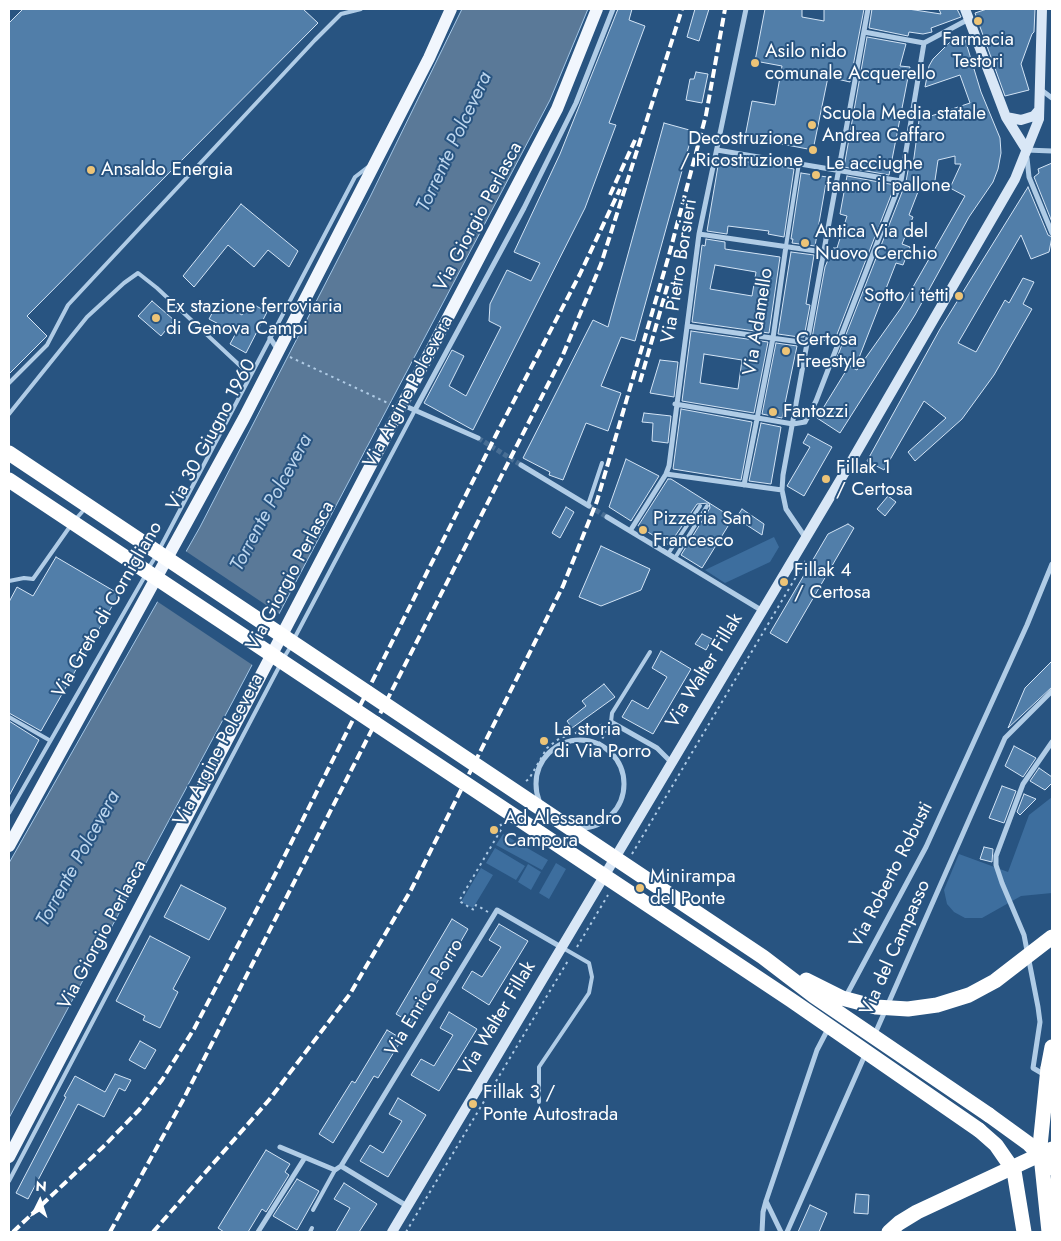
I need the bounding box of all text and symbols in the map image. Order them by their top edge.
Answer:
marker: Farmacia Testori [972,15,984,27]
place label: Farmacia Testori [942,29,1014,73]
place label: Asilo nido comunale Acquerello [765,41,936,85]
marker: Asilo nido comunale Acquerello [749,57,761,69]
water label: Torrente Polcevera [412,68,498,216]
place label: Scuola Media statale Andrea Caffaro [822,103,986,147]
marker: Scuola Media statale Andrea Caffaro [806,119,818,131]
place label: Decostruzione / Ricostruzione [680,128,803,172]
street label: Via Giorgio Perlasca [430,138,528,296]
marker: Decostruzione / Ricostruzione [807,144,819,156]
place label: Le acciughe fanno il pallone [826,153,950,197]
place label: Ansaldo Energia [101,159,233,181]
marker: Ansaldo Energia [85,164,97,176]
marker: Le acciughe fanno il pallone [810,169,822,181]
street label: Via Pietro Borsieri [657,197,703,345]
place label: Antica Via del Nuovo Cerchio [815,221,937,265]
marker: Antica Via del Nuovo Cerchio [799,237,811,249]
street label: Via Adamello [739,267,779,377]
place label: Sotto i tetti [864,285,949,307]
marker: Sotto i tetti [953,290,965,302]
place label: Ex stazione ferroviaria di Genova Campi [166,296,342,340]
marker: Ex stazione ferroviaria di Genova Campi [150,312,162,324]
street label: Via Argine Polcevera [359,312,459,472]
place label: Certosa Freestyle [796,329,866,373]
marker: Certosa Freestyle [780,345,792,357]
street label: Via 30 Giugno 1960 [162,355,262,515]
place label: Fantozzi [783,401,849,423]
marker: Fantozzi [767,406,779,418]
water label: Torrente Polcevera [226,430,318,576]
place label: Fillak 1 / Certosa [836,457,913,501]
marker: Fillak 1 / Certosa [820,473,832,485]
street label: Via Giorgio Perlasca [242,497,340,655]
place label: Pizzeria San Francesco [653,508,752,552]
street label: Via Greto di Cornigliano [48,518,168,702]
marker: Pizzeria San Francesco [637,524,649,536]
place label: Fillak 4 / Certosa [794,560,871,604]
marker: Fillak 4 / Certosa [778,576,790,588]
street label: Via Walter Fillak [662,609,748,733]
street label: Via Argine Polcevera [169,670,269,830]
place label: La storia di Via Porro [554,719,651,763]
marker: La storia di Via Porro [538,735,550,747]
water label: Torrente Polcevera [32,787,126,931]
street label: Via Roberto Robusti [846,799,938,951]
place label: Ad Alessandro Campora [504,808,622,852]
marker: Ad Alessandro Campora [488,824,500,836]
street label: Via Giorgio Perlasca [54,856,152,1014]
place label: Minirampa del Ponte [650,866,736,910]
street label: Via del Campasso [856,877,936,1019]
marker: Minirampa del Ponte [634,882,646,894]
street label: Via Enrico Porro [381,935,469,1061]
street label: Via Walter Fillak [455,957,541,1081]
place label: Fillak 3 / Ponte Autostrada [483,1082,618,1126]
marker: Fillak 3 / Ponte Autostrada [467,1098,479,1110]
north arrow [15,1176,65,1226]
text: N [35,1176,47,1196]

